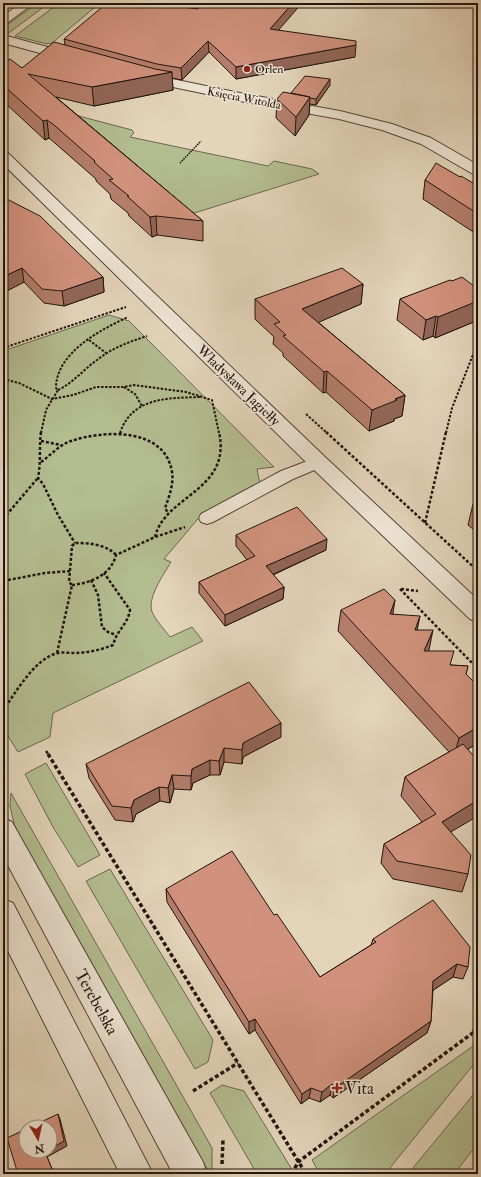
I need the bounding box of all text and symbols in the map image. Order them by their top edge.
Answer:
place label: Orlen [255,62,283,77]
marker: Orlen [242,64,252,74]
street label: Księcia Witolda [206,84,283,113]
street label: Władysława Jagiełły [192,341,284,431]
street label: Terebelska [70,966,124,1040]
place label: Vita [345,1078,375,1099]
marker: Vita [332,1083,342,1093]
north arrow [18,1119,58,1159]
text: N [32,1141,46,1156]

